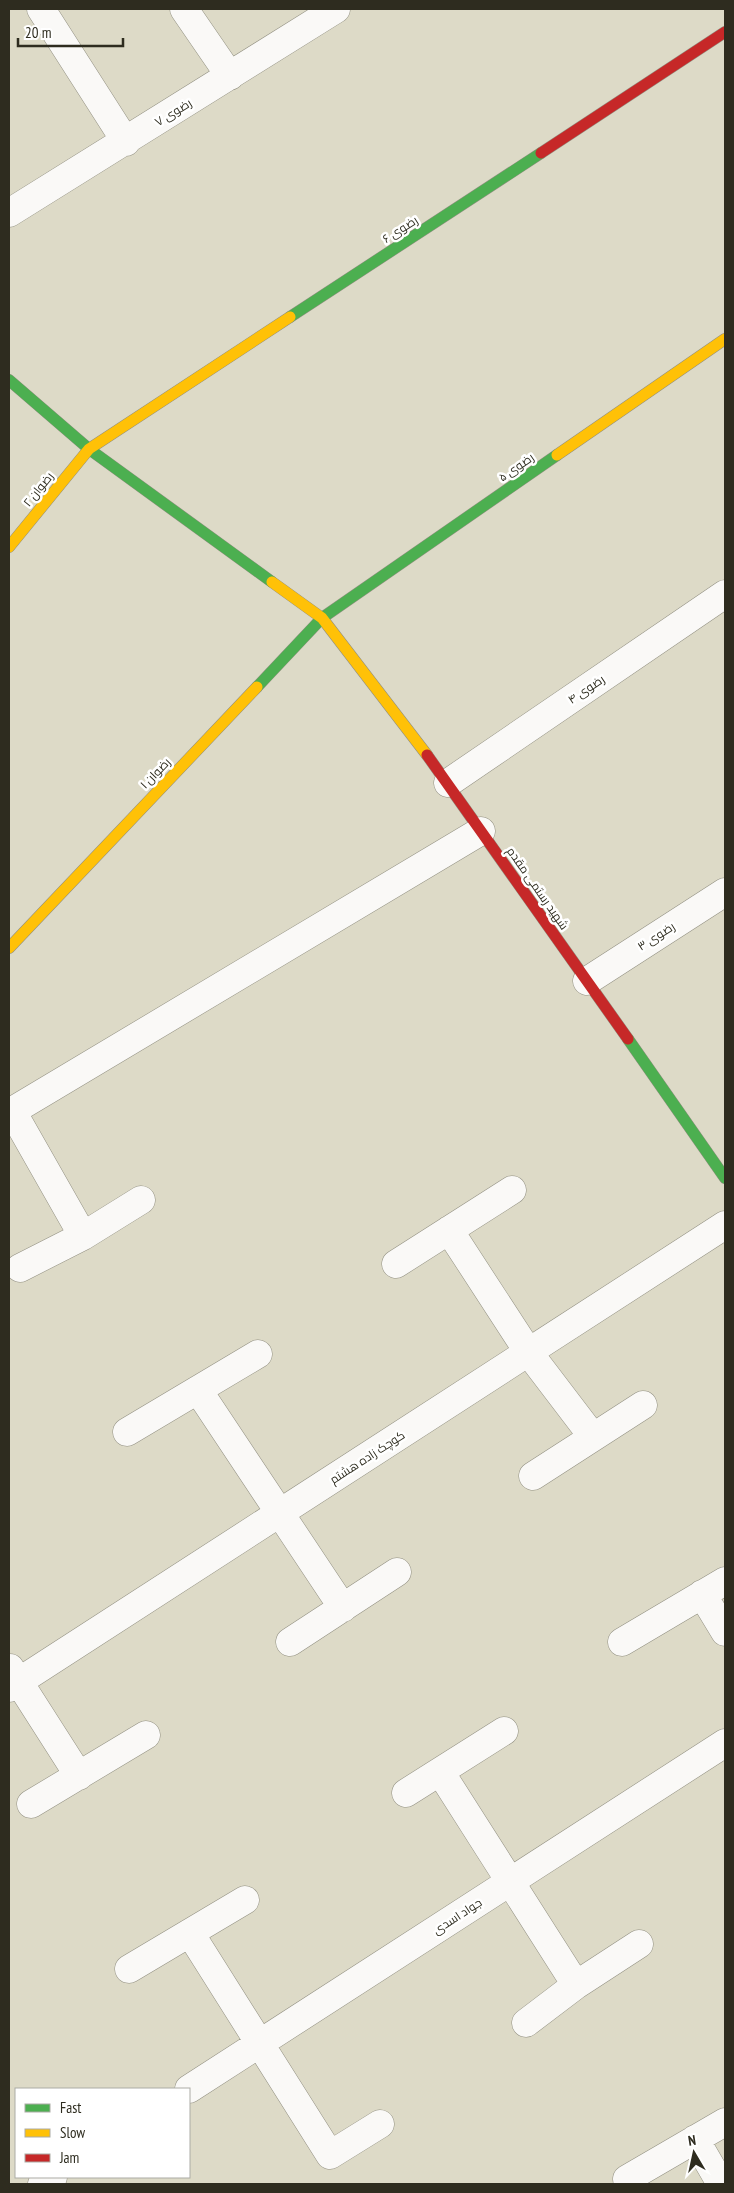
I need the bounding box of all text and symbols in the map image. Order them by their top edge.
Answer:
scale bar [18,15,122,47]
text: 20 m [25,23,51,42]
street label: رضوی ۷ [152,95,194,129]
street label: رضوی ۶ [380,212,420,246]
street label: رضوی ۵ [495,449,537,485]
street label: رضوان ۲ [20,469,56,509]
street label: رضوی ۴ [565,671,607,707]
street label: رضوان ۱ [137,754,173,792]
street label: شهید رستمی مقدم [503,844,572,933]
street label: رضوی ۳ [635,918,677,954]
street label: کوچک زاده هشتم [327,1427,408,1489]
street label: جواد اسدی [430,1895,484,1937]
legend [15,2088,190,2178]
text: Fast [60,2098,81,2117]
text: Slow [60,2123,85,2142]
north arrow [669,2128,719,2178]
text: N [687,2131,697,2150]
text: Jam [59,2148,79,2167]

